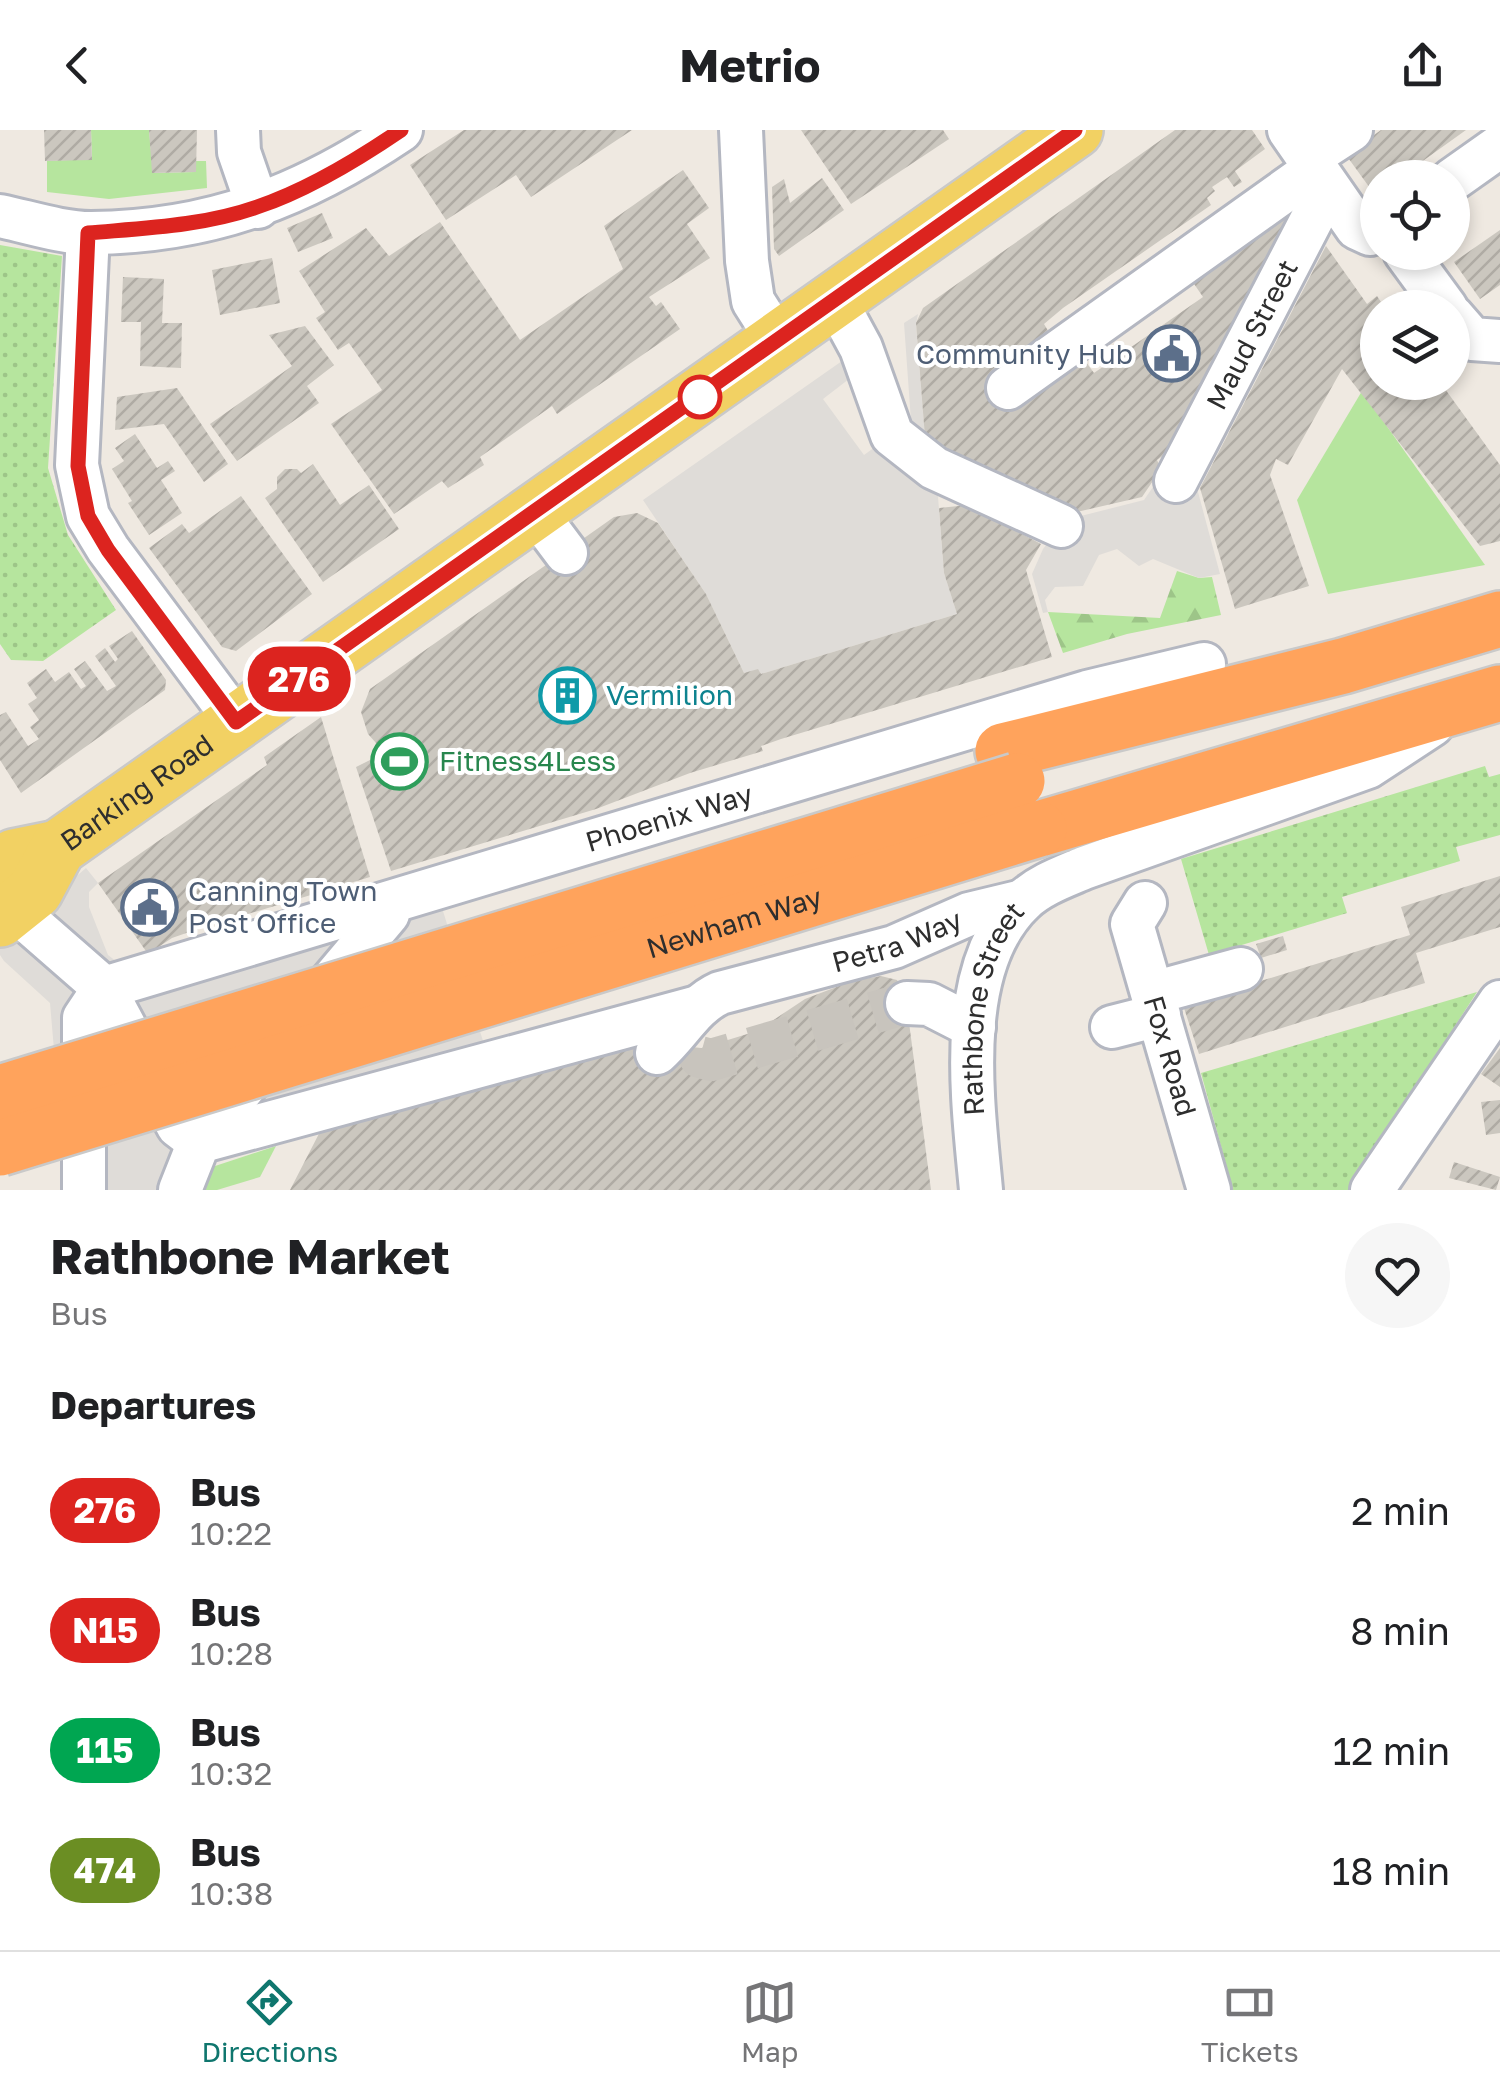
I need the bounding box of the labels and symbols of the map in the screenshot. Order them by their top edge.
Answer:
street label: Maud Street [1199,254,1304,415]
public building icon: Community Hub [1142,324,1202,384]
place label: Community Hub [916,337,1133,370]
unlabelled marker [679,376,721,418]
line badge: 276 [242,646,356,712]
building icon: Vermilion [537,665,597,725]
place label: Vermilion [606,678,733,711]
street label: Barking Road [54,727,219,857]
sports icon: Fitness4Less [370,731,430,791]
place label: Fitness4Less [439,744,616,777]
street label: Phoenix Way [581,777,756,858]
place label: Canning Town Post Office [188,874,378,939]
public building icon: Canning Town Post Office [119,877,179,937]
street label: Newham Way [642,880,826,965]
street label: Rathbone Street [955,895,1030,1117]
street label: Petra Way [828,902,967,979]
street label: Fox Road [1138,992,1204,1120]

